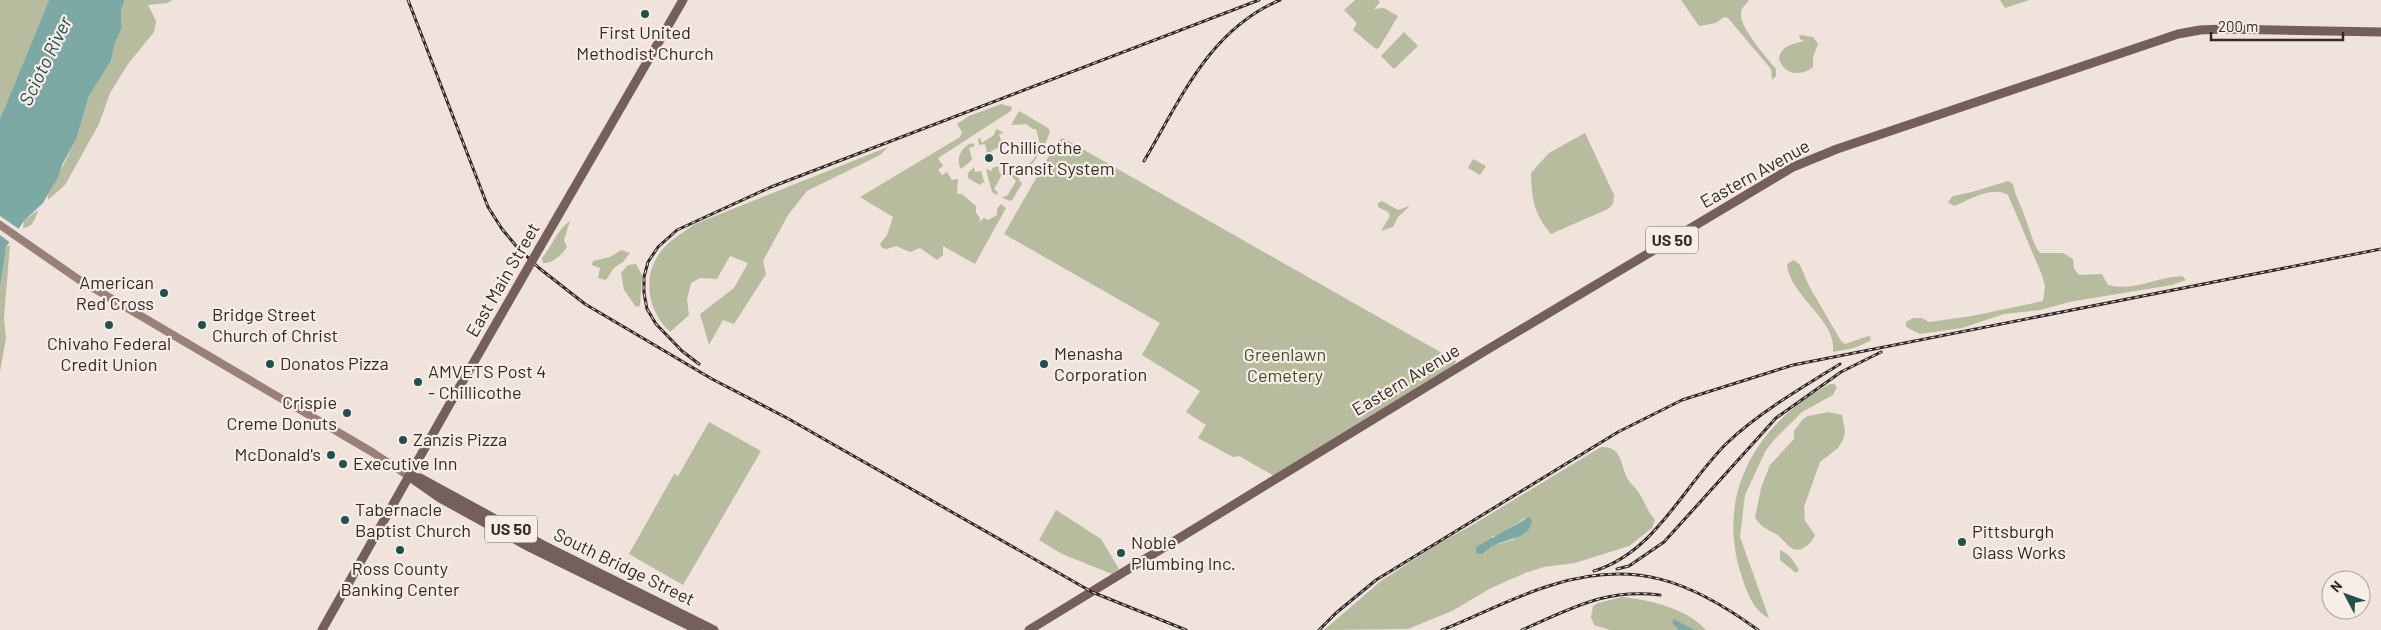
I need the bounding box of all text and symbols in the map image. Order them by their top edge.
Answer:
marker: First United Methodist Church [639,8,651,20]
scale bar [2211,10,2344,42]
water label: Scioto River [13,11,77,109]
text: 200 m [2218,17,2258,35]
place label: First United Methodist Church [576,21,714,64]
street label: Eastern Avenue [1696,134,1813,212]
place label: Chillicothe Transit System [999,136,1115,179]
marker: Chillicothe Transit System [983,152,995,164]
street label: East Main Street [461,219,544,340]
road number: US 50 [1646,226,1698,254]
place label: American Red Cross [76,271,154,314]
marker: American Red Cross [158,287,170,299]
place label: Bridge Street Church of Christ [212,303,338,346]
marker: Chivaho Federal Credit Union [103,319,115,331]
marker: Bridge Street Church of Christ [196,319,208,331]
place label: Chivaho Federal Credit Union [47,332,171,375]
street label: Eastern Avenue [1348,338,1463,420]
place label: Menasha Corporation [1054,342,1147,385]
park label: Greenlawn Cemetery [1244,343,1326,386]
place label: Donatos Pizza [280,352,389,374]
marker: Donatos Pizza [264,358,276,370]
marker: Menasha Corporation [1038,358,1050,370]
place label: AMVETS Post 4 - Chillicothe [428,360,546,403]
marker: AMVETS Post 4 - Chillicothe [412,376,424,388]
place label: Crispie Creme Donuts [227,391,337,434]
marker: Crispie Creme Donuts [341,407,353,419]
place label: Zanzis Pizza [413,428,507,450]
marker: Zanzis Pizza [397,434,409,446]
place label: McDonald's [234,443,321,465]
marker: McDonald's [325,449,337,461]
place label: Executive Inn [353,452,457,474]
marker: Executive Inn [337,458,349,470]
place label: Tabernacle Baptist Church [355,498,471,541]
marker: Tabernacle Baptist Church [339,514,351,526]
road number: US 50 [485,516,537,542]
place label: Pittsburgh Glass Works [1972,520,2066,563]
street label: South Bridge Street [550,522,698,610]
place label: Noble Plumbing Inc. [1131,531,1236,574]
marker: Pittsburgh Glass Works [1956,536,1968,548]
marker: Ross County Banking Center [394,544,406,556]
marker: Noble Plumbing Inc. [1115,547,1127,559]
place label: Ross County Banking Center [340,557,460,600]
north arrow [2321,570,2371,620]
text: N [2326,577,2345,595]

